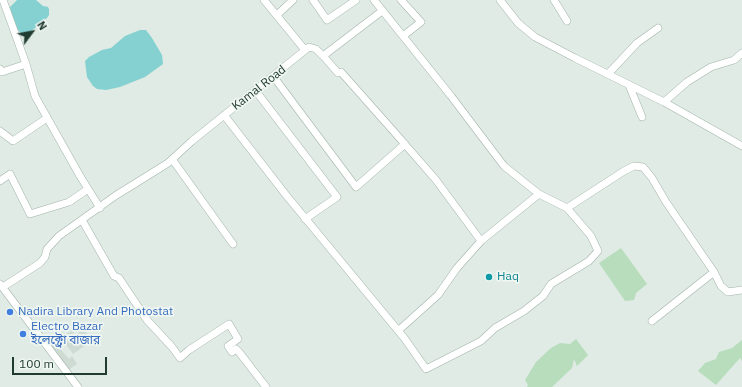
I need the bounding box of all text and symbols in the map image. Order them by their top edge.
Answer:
north arrow [12,12,52,52]
text: N [34,19,50,33]
street label: Kamal Road [229,63,289,113]
place label: Haq [497,270,519,284]
marker: Haq [484,272,494,282]
place label: Nadira Library And Photostat [18,305,173,319]
marker: Nadira Library And Photostat [5,307,15,317]
place label: Electro Bazar ইলেক্ট্রো বাজার [31,320,103,348]
marker: Electro Bazar ইলেক্ট্রো বাজার [18,329,28,339]
scale bar [14,349,109,375]
text: 100 m [19,356,54,371]

